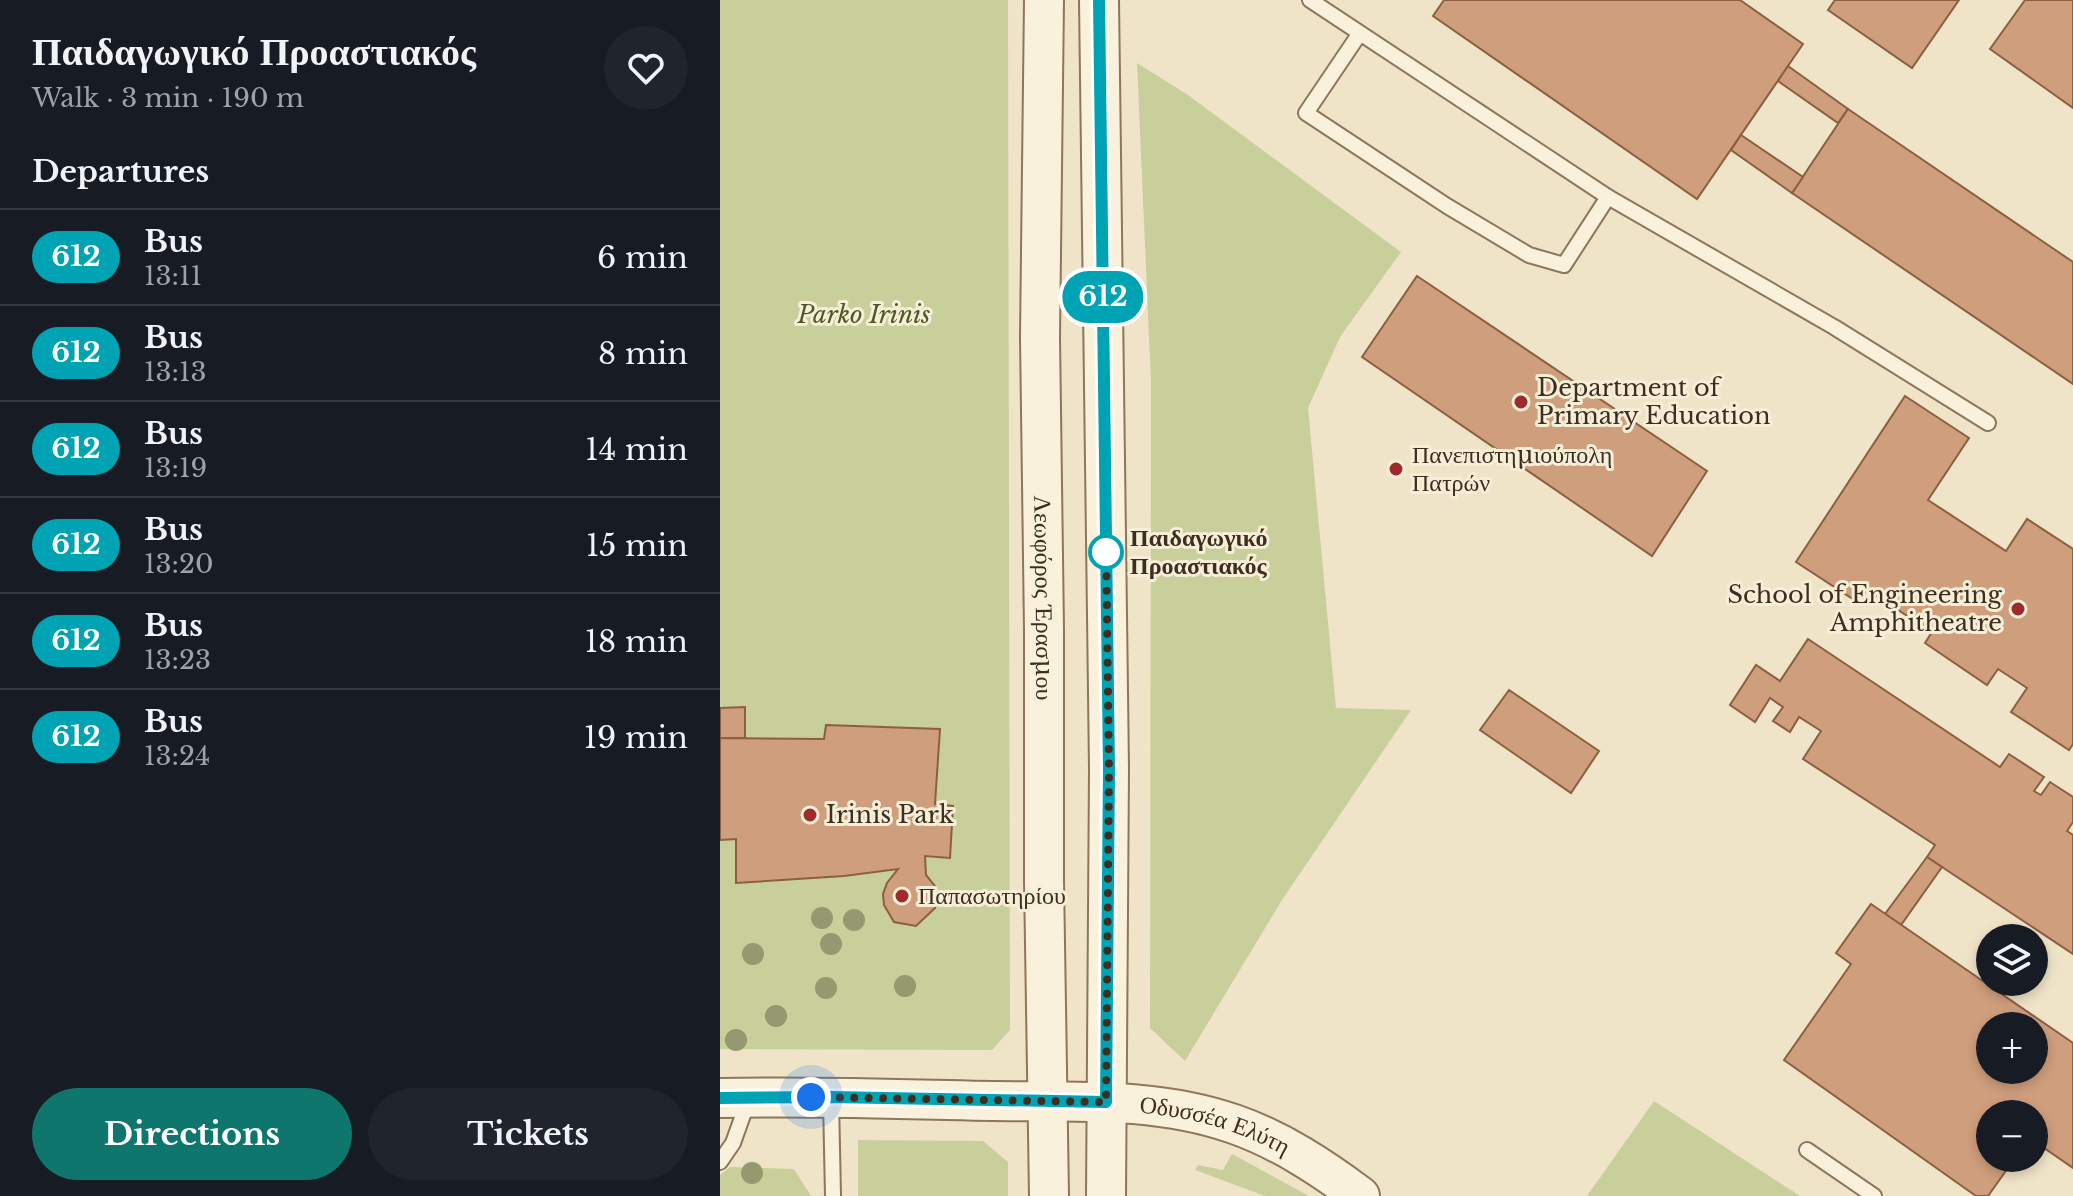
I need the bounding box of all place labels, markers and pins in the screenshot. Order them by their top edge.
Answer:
place label: Department of Primary Education [1537,373,1770,430]
marker: Department of Primary Education [1512,393,1530,411]
place label: Πανεπιστημιούπολη Πατρών [1412,440,1612,497]
marker: Πανεπιστημιούπολη Πατρών [1387,460,1405,478]
place label: Παιδαγωγικό Προαστιακός [1130,523,1267,580]
marker: Παιδαγωγικό Προαστιακός [1089,535,1123,569]
place label: School of Engineering Amphitheatre [1727,580,2003,637]
marker: School of Engineering Amphitheatre [2009,600,2027,618]
place label: Irinis Park [826,800,954,829]
marker: Irinis Park [801,806,819,824]
place label: Παπασωτηρίου [918,881,1066,910]
marker: Παπασωτηρίου [893,887,911,905]

